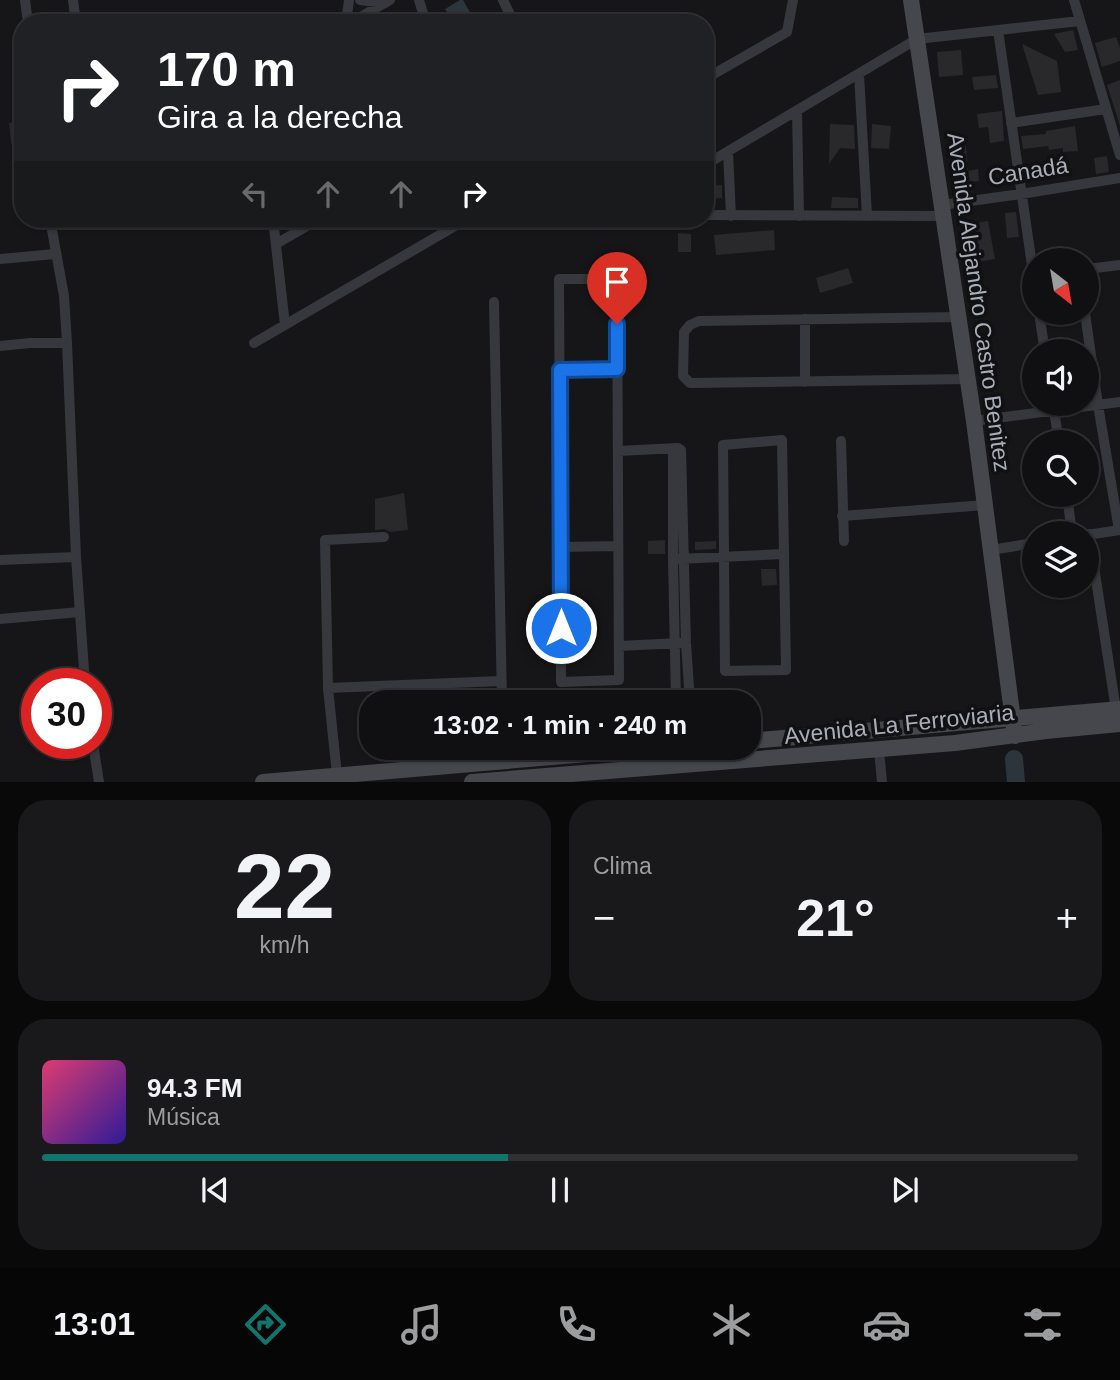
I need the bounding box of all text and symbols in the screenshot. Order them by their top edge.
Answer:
icon: right [42,42,133,133]
text: 170 m [157,42,296,96]
text: Gira a la derecha [157,99,402,135]
street label: Avenida Alejandro Castro Benitez [942,131,1016,473]
street label: Canadá [986,152,1070,190]
icon: left [236,175,274,213]
icon: ahead [309,175,347,213]
icon: ahead [382,175,420,213]
icon: right [455,175,493,213]
north arrow [1022,248,1099,326]
map controls [1022,248,1099,598]
pin [587,252,647,324]
icon: arrive [598,263,636,301]
button: sound [1022,339,1099,416]
button: search [1022,430,1099,507]
button: layers [1022,521,1099,598]
position arrow [524,591,598,665]
speed limit sign: 30 [21,668,112,759]
street label: Avenida La Ferroviaria [783,699,1015,749]
text: 13:02 · 1 min · 240 m [433,710,687,740]
text: 22 [234,836,335,937]
text: Clima [593,853,652,879]
text: 21° [796,889,875,947]
text: − [593,897,615,939]
text: + [1056,897,1078,939]
text: km/h [260,932,309,958]
text: 94.3 FM [147,1073,242,1103]
text: Música [147,1104,220,1130]
icon: previous [196,1171,234,1209]
icon: pause [541,1171,579,1209]
icon: next [886,1171,924,1209]
icon: directions [241,1300,290,1349]
icon: music [397,1300,446,1349]
icon: phone [552,1300,601,1349]
icon: climate [707,1300,756,1349]
icon: car [862,1300,911,1349]
icon: filters [1018,1300,1067,1349]
text: 13:01 [53,1306,135,1342]

